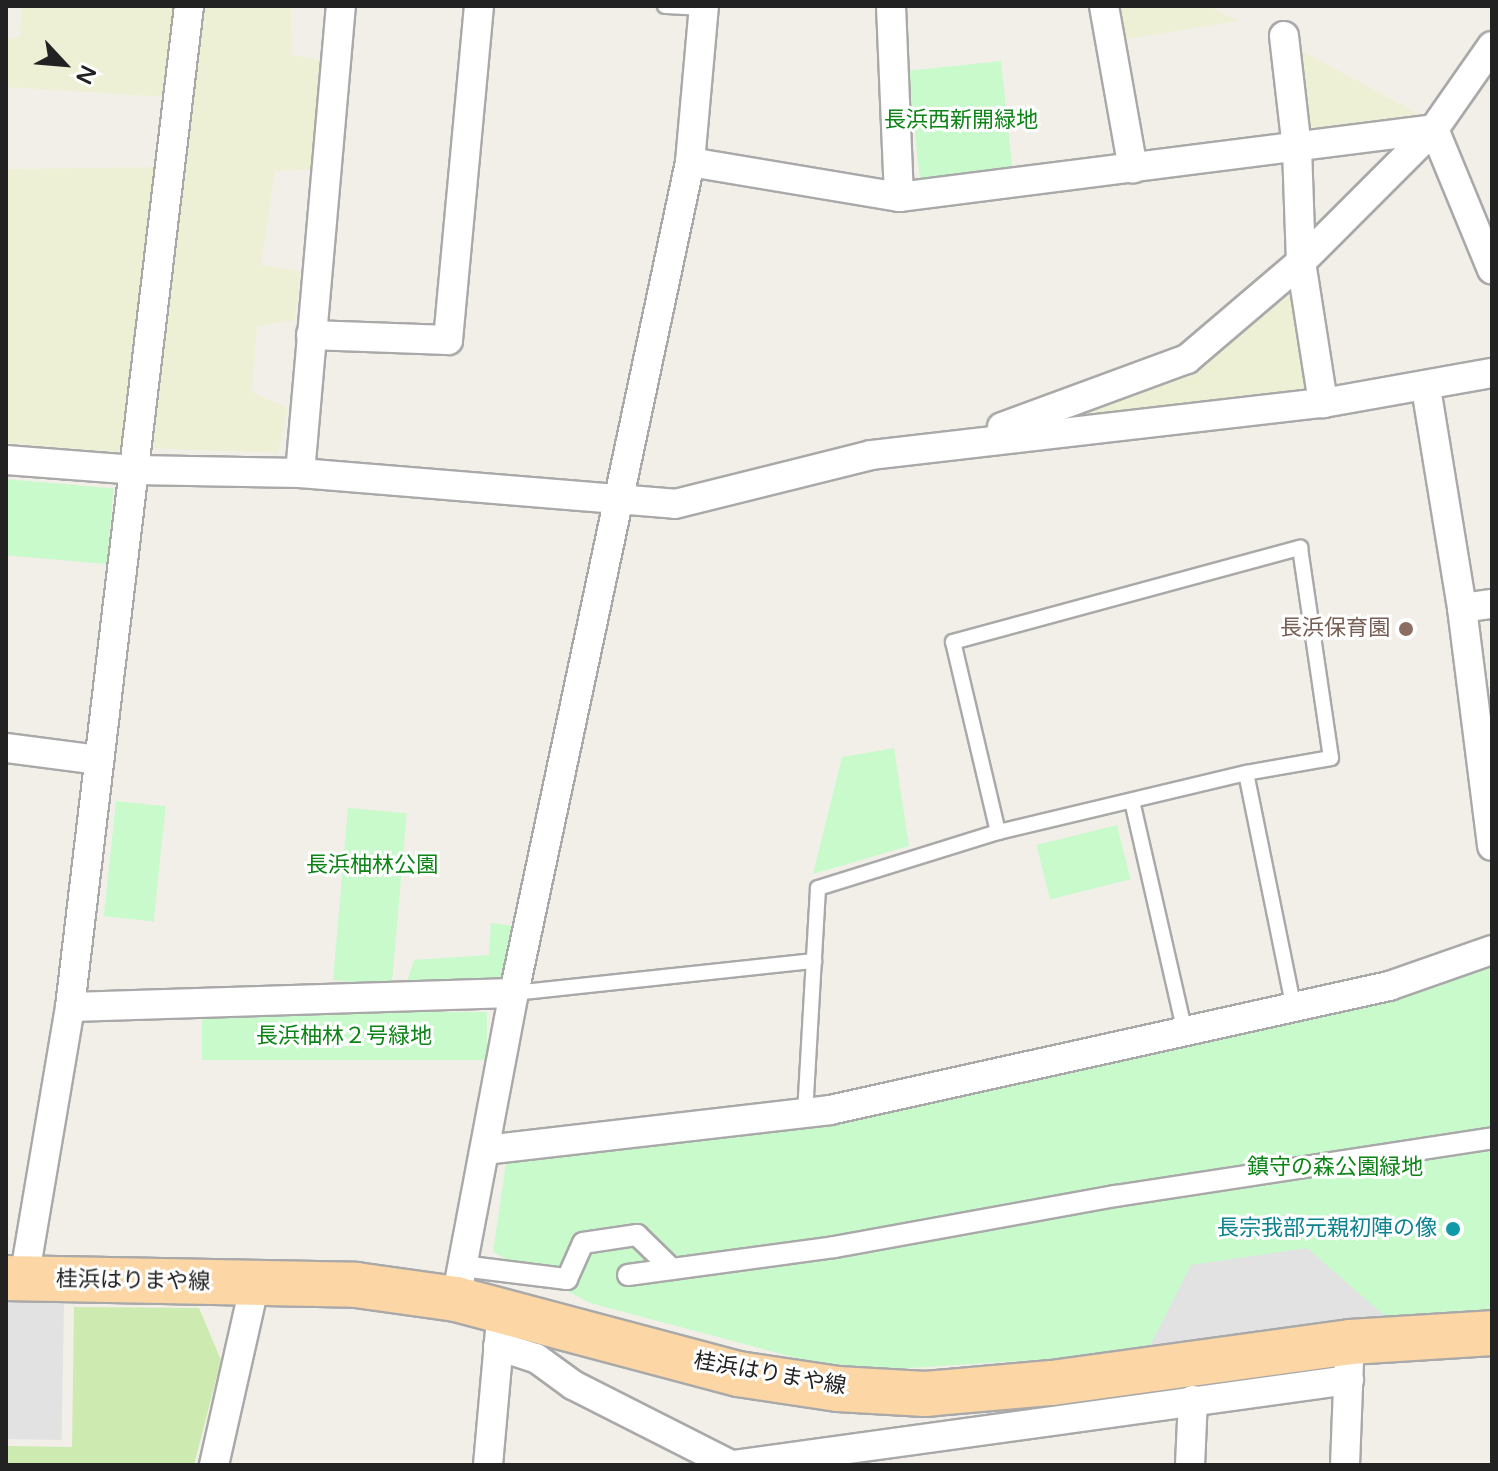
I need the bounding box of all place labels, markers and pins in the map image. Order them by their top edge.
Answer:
place label: 長浜保育園 [1280,616,1390,642]
marker: 長浜保育園 [1397,620,1415,638]
place label: 長宗我部元親初陣の像 [1217,1216,1437,1242]
marker: 長宗我部元親初陣の像 [1444,1220,1462,1238]

